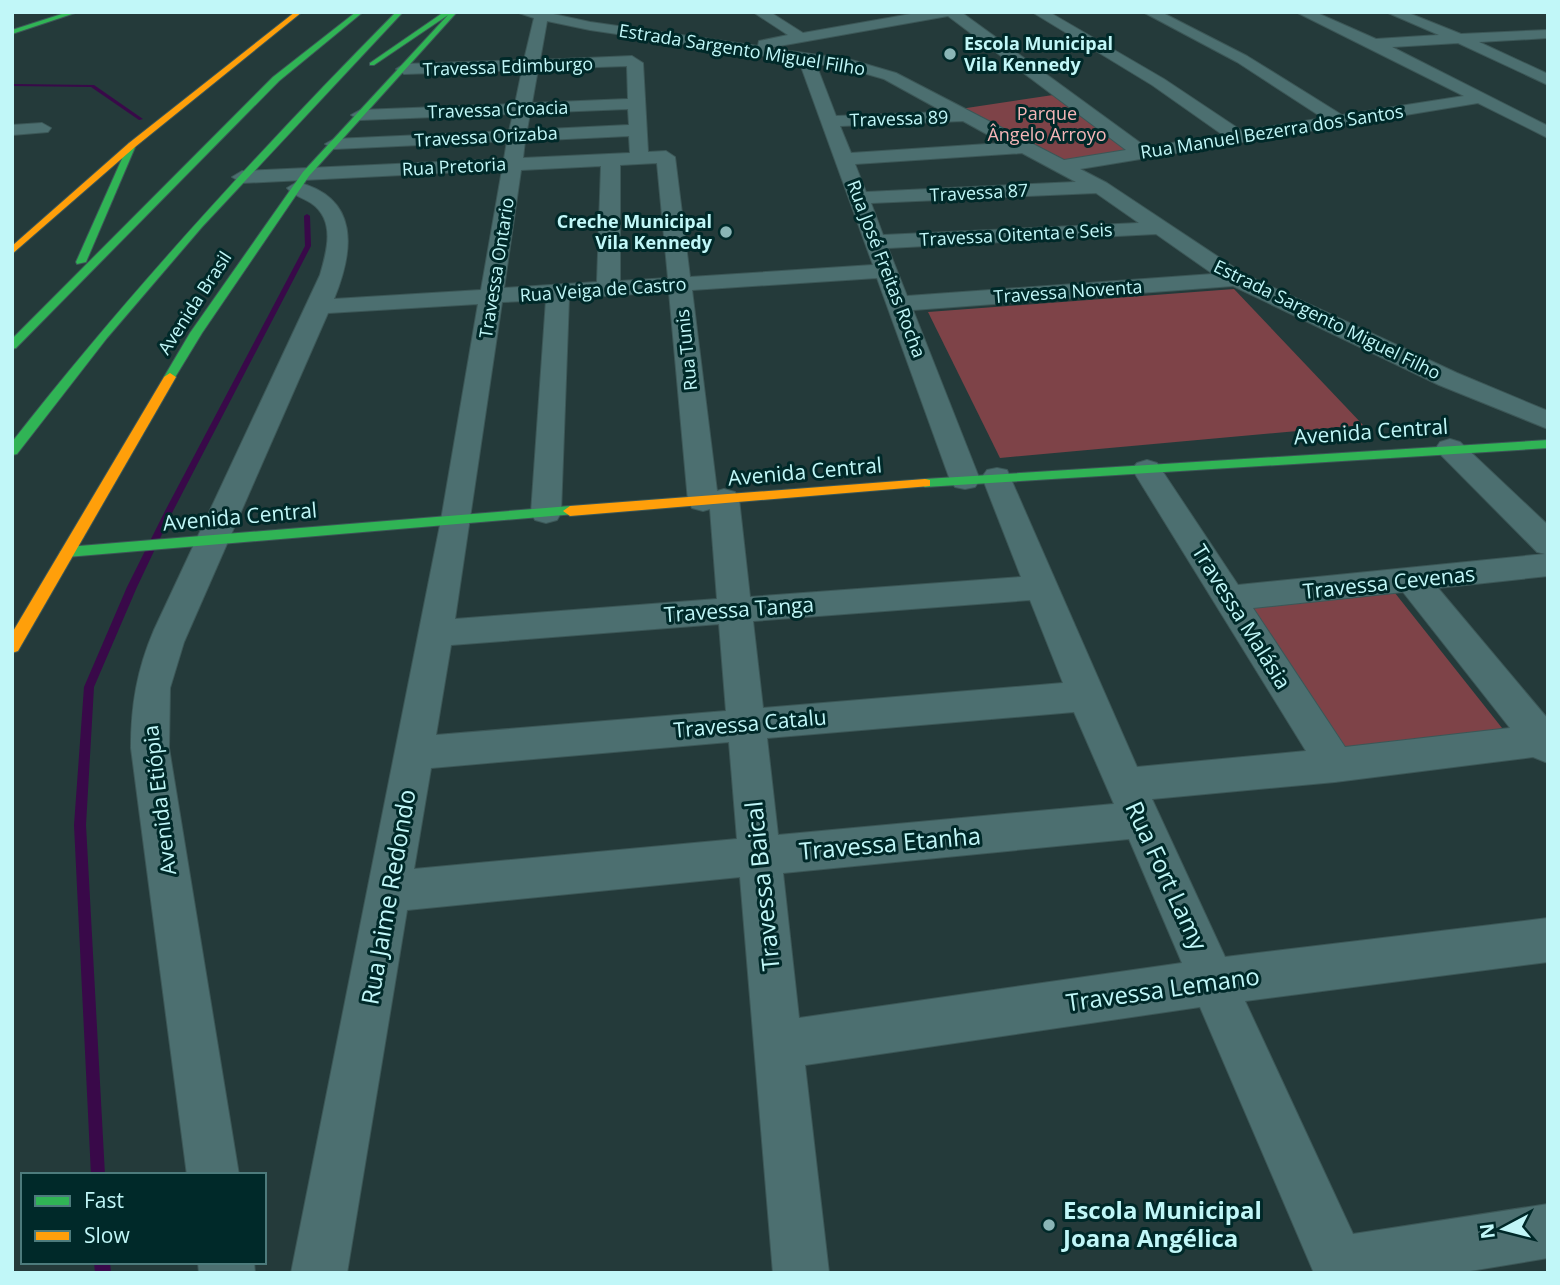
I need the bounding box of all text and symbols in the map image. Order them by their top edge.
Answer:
street label: Estrada Sargento Miguel Filho [617,18,867,80]
place label: Escola Municipal Vila Kennedy [964,31,1113,76]
marker: Escola Municipal Vila Kennedy [942,46,958,62]
street label: Travessa Edimburgo [422,51,594,81]
street label: Travessa Croacia [427,95,569,123]
street label: Rua Manuel Bezerra dos Santos [1139,98,1405,164]
park label: Parque Ângelo Arroyo [987,101,1107,146]
street label: Travessa 89 [849,104,949,132]
street label: Travessa Orizaba [414,120,558,152]
street label: Rua Pretoria [401,151,507,181]
street label: Rua José Freitas Rocha [842,176,932,361]
street label: Travessa 87 [929,177,1029,207]
street label: Travessa Ontario [473,196,519,340]
place label: Creche Municipal Vila Kennedy [557,209,713,254]
street label: Travessa Oitenta e Seis [919,217,1113,251]
marker: Creche Municipal Vila Kennedy [718,224,734,240]
street label: Avenida Brasil [152,246,236,359]
street label: Estrada Sargento Miguel Filho [1210,254,1445,385]
street label: Rua Veiga de Castro [519,271,687,307]
street label: Travessa Noventa [993,274,1143,308]
street label: Rua Tunis [670,308,702,392]
street label: Avenida Central [1293,412,1449,450]
street label: Avenida Central [727,450,883,492]
street label: Avenida Central [162,495,318,537]
street label: Travessa Malásia [1186,539,1298,694]
street label: Travessa Cevenas [1301,559,1476,605]
street label: Travessa Tanga [663,590,815,628]
street label: Travessa Catalu [672,702,828,744]
street label: Avenida Etiópia [136,724,182,877]
street label: Rua Jaime Redondo [352,786,423,1007]
street label: Rua Fort Lamy [1118,796,1217,956]
street label: Travessa Baical [736,800,787,972]
street label: Travessa Etanha [798,818,982,867]
street label: Travessa Lemano [1064,959,1262,1018]
legend [21,1173,266,1264]
text: Fast [84,1186,124,1214]
place label: Escola Municipal Joana Angélica [1061,1193,1262,1254]
north arrow [1469,1194,1539,1264]
marker: Escola Municipal Joana Angélica [1041,1217,1057,1233]
text: Slow [84,1221,130,1249]
text: N [1473,1222,1501,1240]

